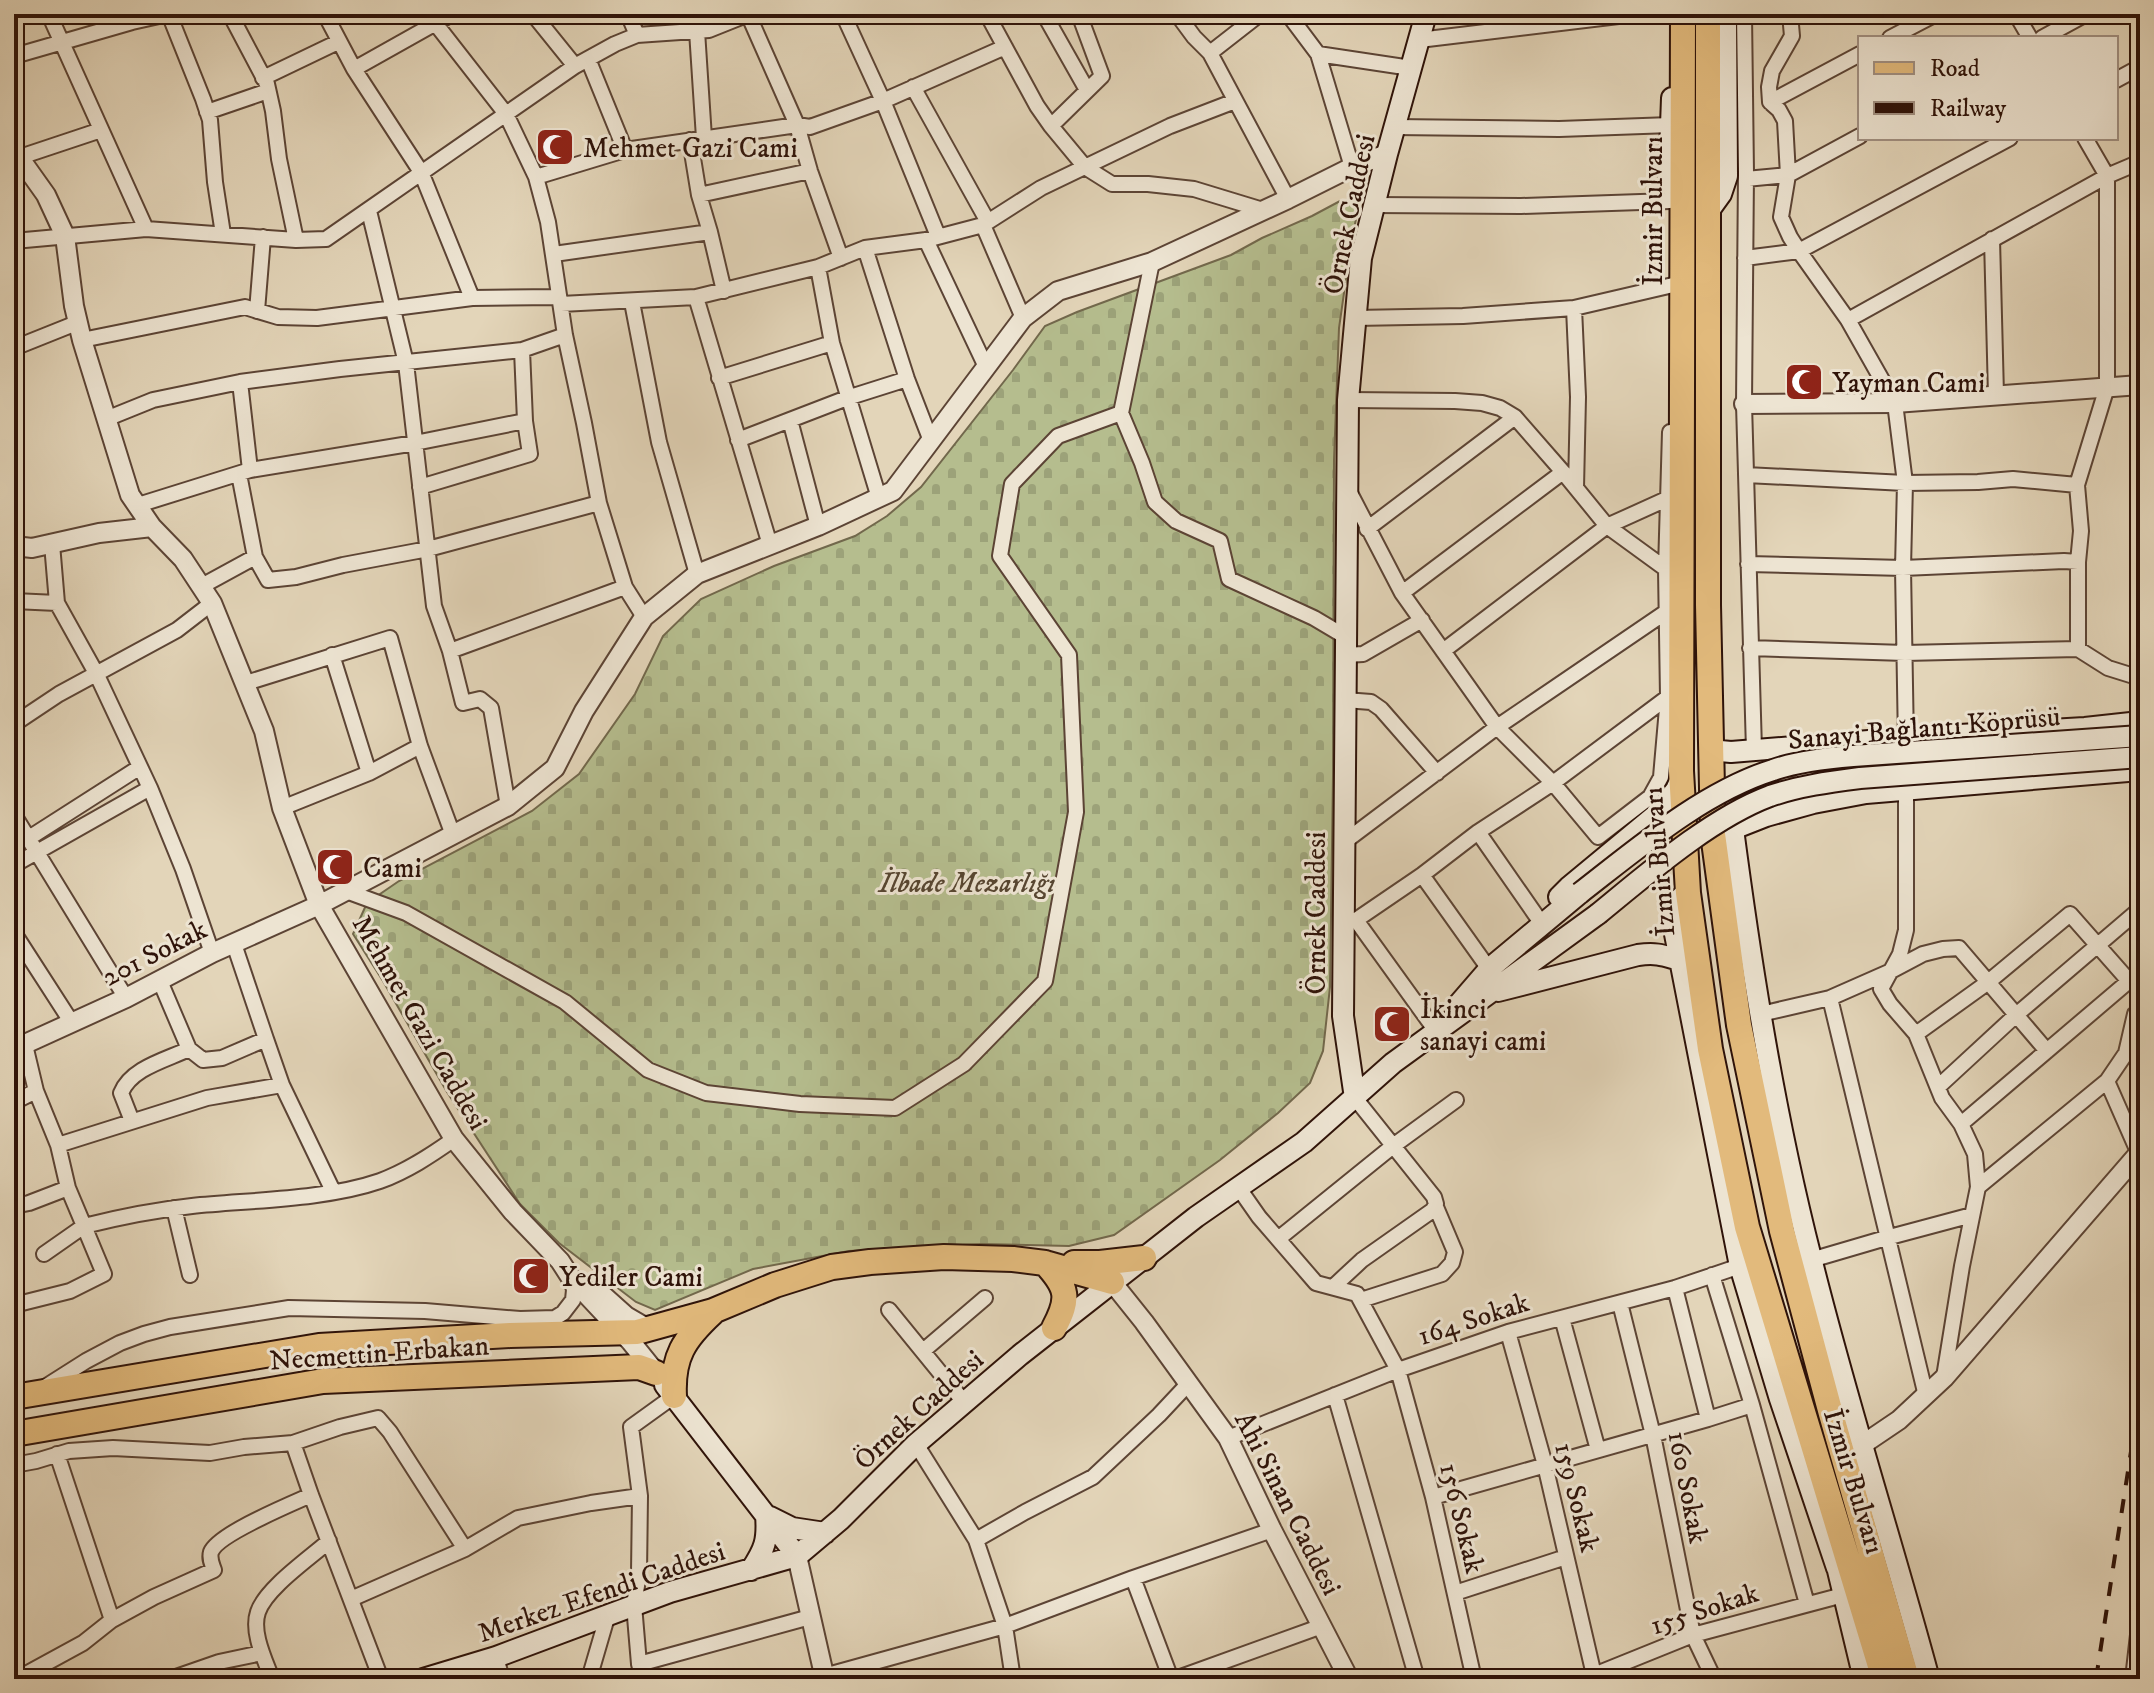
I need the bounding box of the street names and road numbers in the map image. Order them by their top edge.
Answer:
street label: Örnek Caddesi [1315,131,1384,298]
street label: İzmir Bulvarı [1636,136,1671,286]
street label: Sanayi Bağlantı Köprüsü [1786,699,2062,758]
street label: İzmir Bulvarı [1636,786,1683,938]
street label: Örnek Caddesi [1299,832,1334,994]
street label: Mehmet Gazi Caddesi [344,909,495,1136]
street label: 201 Sokak [96,912,213,995]
street label: 164 Sokak [1413,1285,1534,1354]
street label: Necmettin Erbakan [268,1328,490,1379]
street label: Örnek Caddesi [847,1343,991,1478]
street label: İzmir Bulvarı [1815,1405,1892,1558]
street label: Ahi Sinan Caddesi [1226,1406,1349,1601]
street label: 160 Sokak [1660,1428,1716,1547]
street label: 159 Sokak [1546,1439,1607,1556]
street label: 156 Sokak [1431,1460,1492,1577]
street label: Merkez Efendi Caddesi [473,1534,730,1651]
street label: 155 Sokak [1646,1575,1763,1643]

